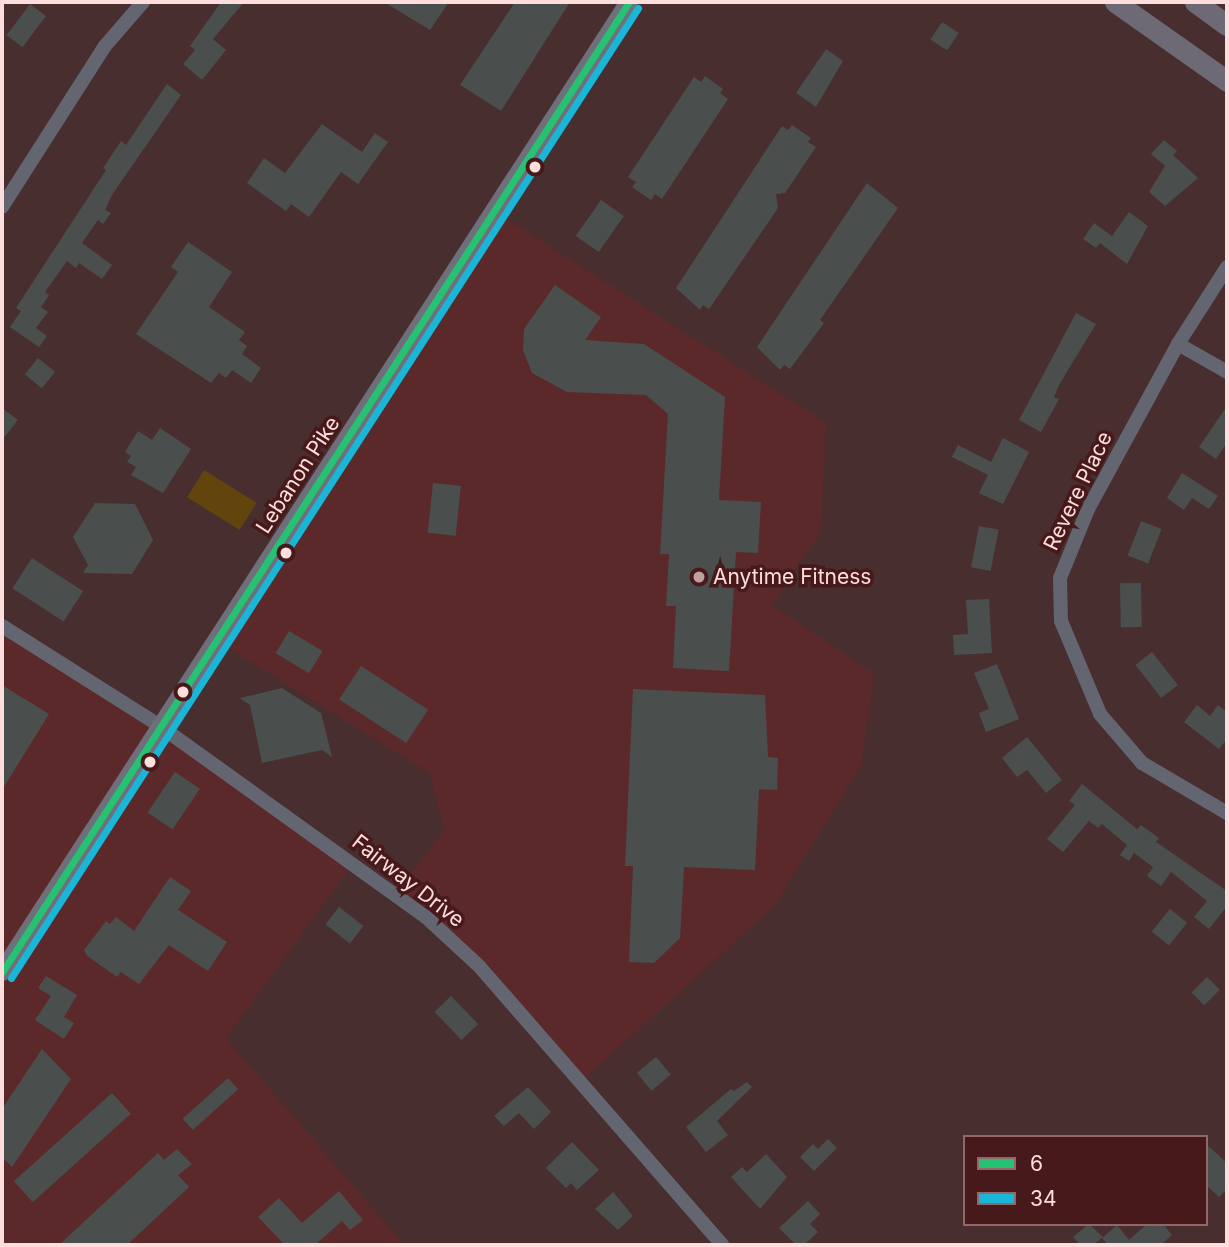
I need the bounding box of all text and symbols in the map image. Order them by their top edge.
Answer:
unlabelled marker [528,160,542,174]
street label: Lebanon Pike [251,412,345,538]
street label: Revere Place [1038,428,1118,554]
unlabelled marker [279,546,293,560]
place label: Anytime Fitness [713,564,871,590]
marker: Anytime Fitness [691,569,707,585]
unlabelled marker [176,685,190,699]
unlabelled marker [143,755,157,769]
street label: Fairway Drive [347,829,469,933]
legend [963,1135,1208,1226]
text: 6 [1030,1151,1043,1176]
text: 34 [1030,1186,1057,1211]

